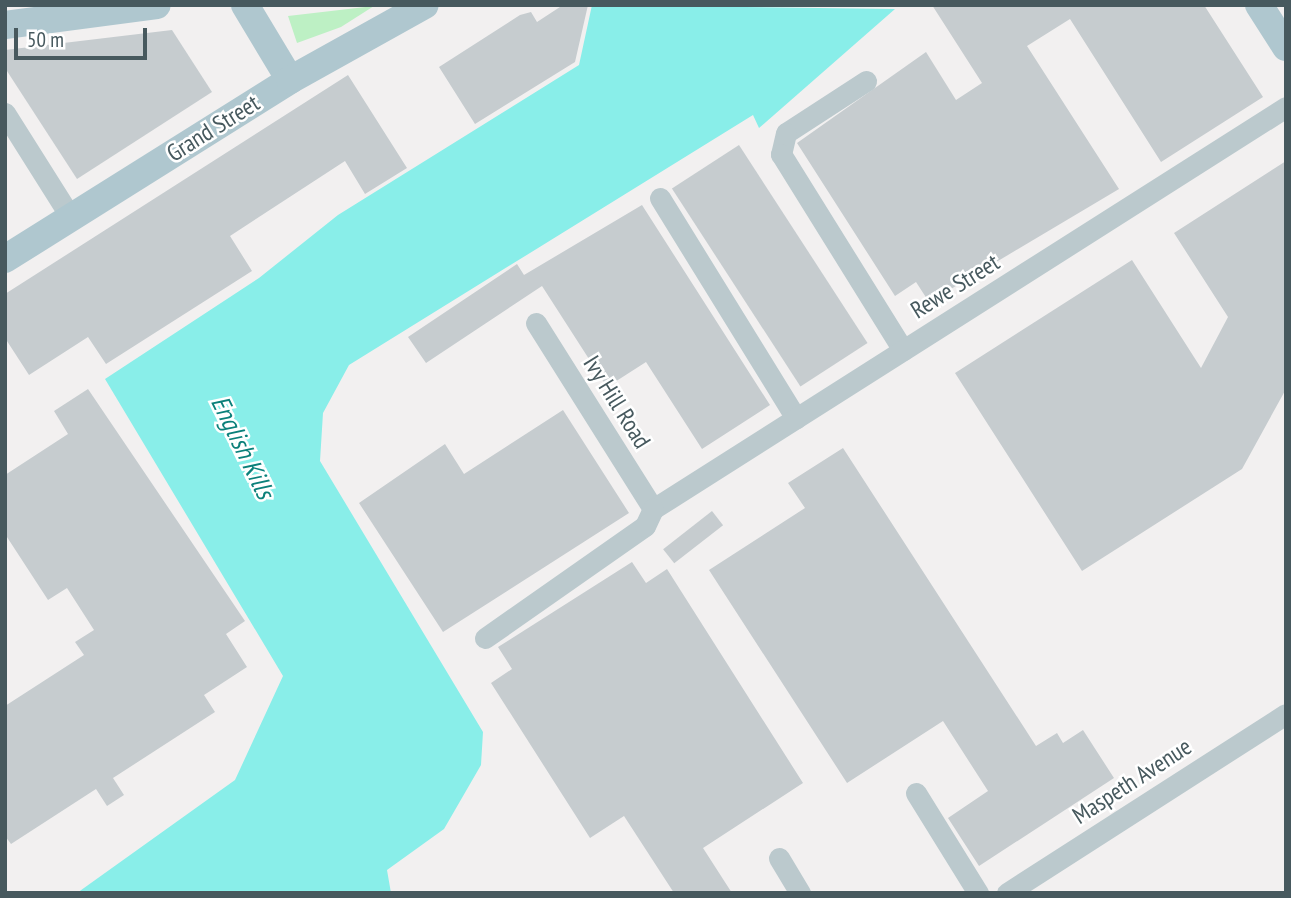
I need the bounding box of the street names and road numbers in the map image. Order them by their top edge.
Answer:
street label: Grand Street [161,88,265,168]
street label: Rewe Street [905,248,1005,324]
street label: Ivy Hill Road [577,350,657,454]
street label: Maspeth Avenue [1067,732,1197,830]

